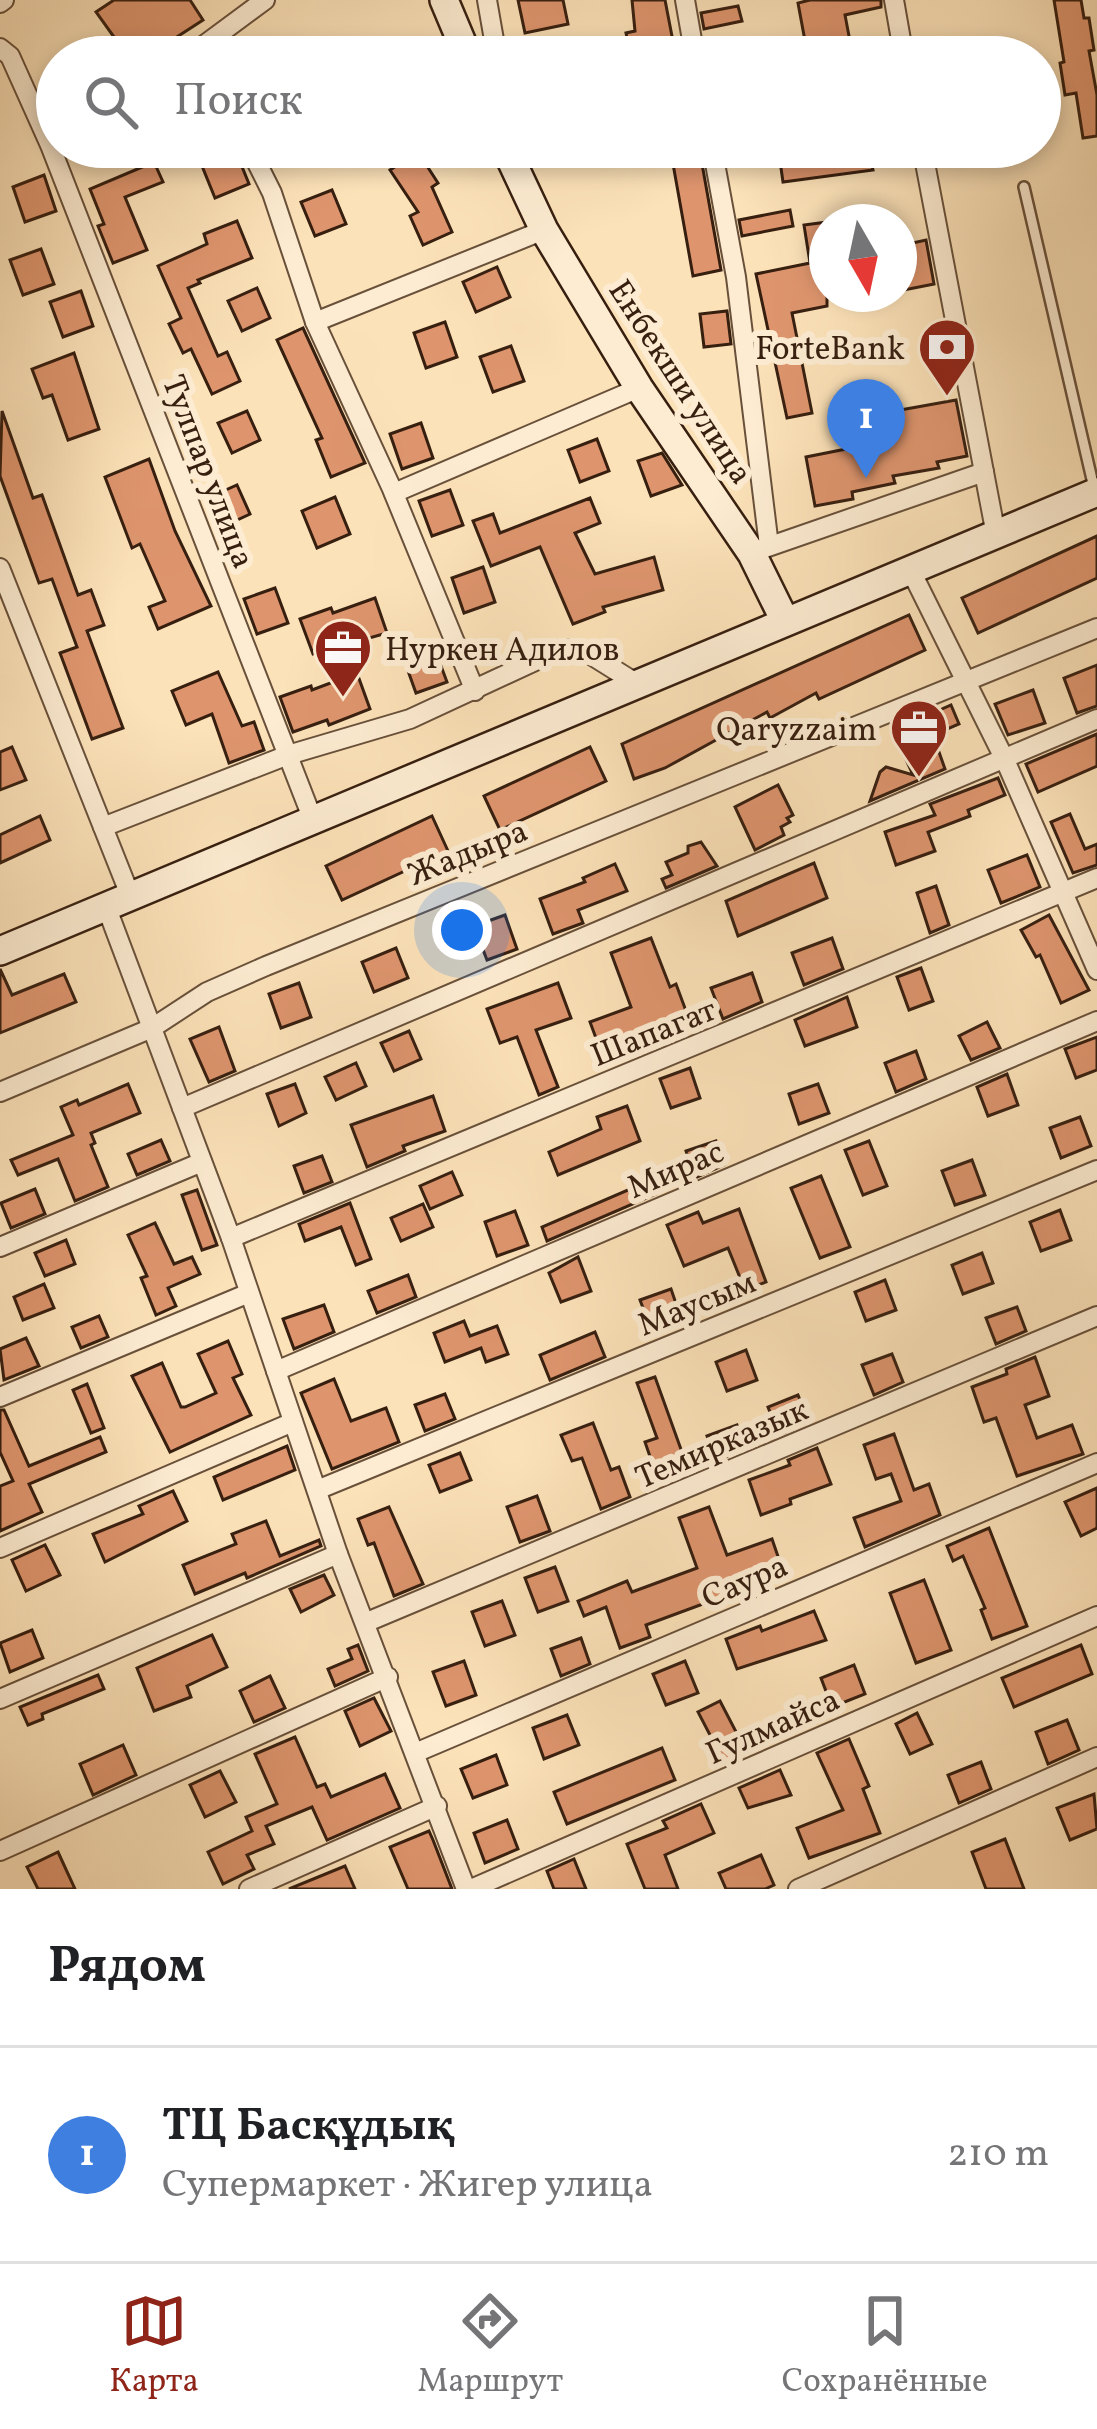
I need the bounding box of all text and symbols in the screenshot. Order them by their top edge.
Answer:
search box [36,36,1061,168]
icon: search [78,69,144,135]
text: Поиск [174,71,303,134]
north arrow [809,204,917,312]
street label: Енбекши улица [595,272,762,495]
bank icon: ForteBank [916,316,978,398]
place label: ForteBank [755,328,905,374]
street label: Тулпар улица [148,369,264,576]
pin: 1 [827,379,905,478]
office icon: Нуркен Адилов [312,617,374,699]
place label: Нуркен Адилов [385,629,619,675]
office icon: Qaryzzaim [888,697,950,779]
place label: Qaryzzaim [716,709,877,755]
street label: Жадыра [402,810,535,900]
your location [432,900,492,960]
street label: Шапагат [585,989,724,1081]
street label: Мирас [621,1131,732,1213]
street label: Маусым [632,1261,763,1350]
street label: Темирказык [629,1389,816,1503]
street label: Саура [695,1545,796,1622]
street label: Гулмайса [699,1679,848,1779]
text: Рядом [48,1932,206,2003]
text: ТЦ Басқұдық [162,2096,453,2159]
text: 1 [79,2128,95,2182]
text: 210 m [947,2128,1049,2182]
text: Супермаркет · Жигер улица [162,2159,653,2213]
tab: Карта [109,2288,199,2406]
tab: Маршрут [418,2288,563,2406]
tab: Сохранённые [782,2288,988,2406]

